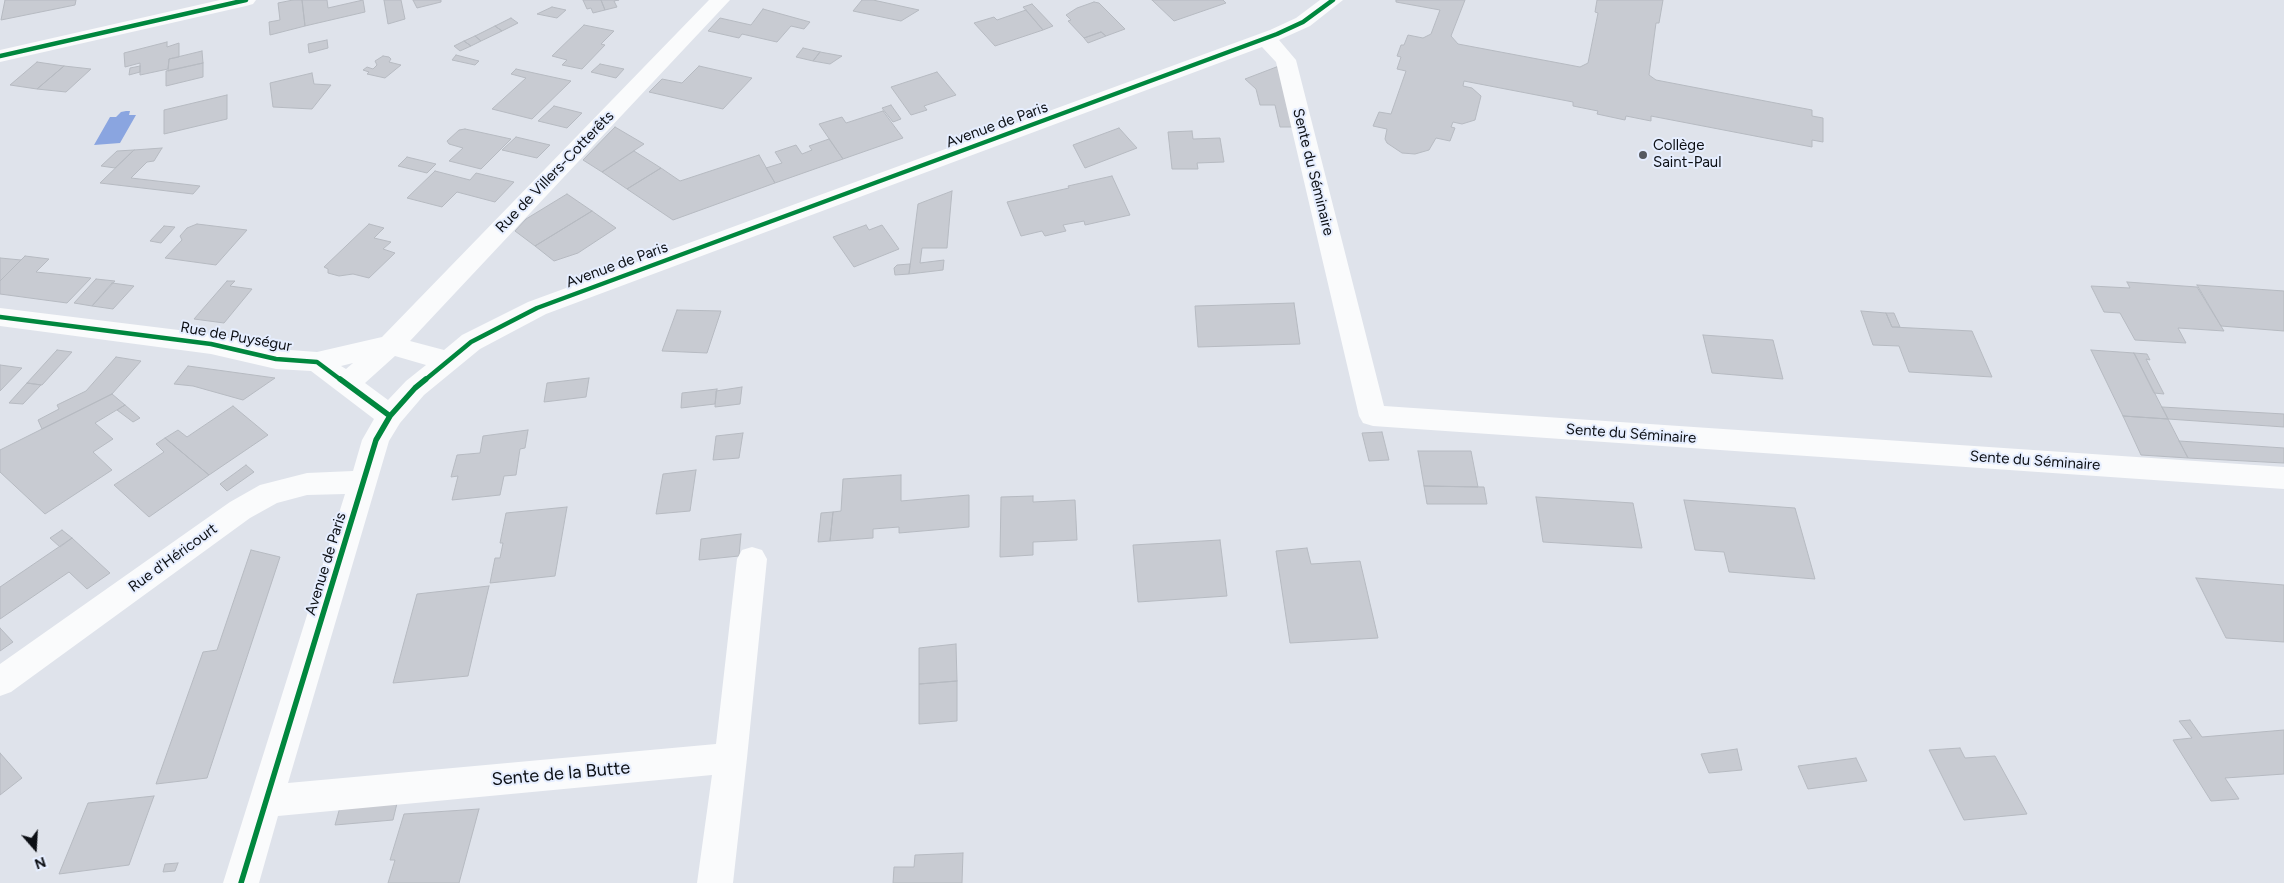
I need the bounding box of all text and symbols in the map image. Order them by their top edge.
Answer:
street label: Avenue de Paris [944,98,1050,152]
street label: Sente du Séminaire [1288,106,1338,238]
street label: Rue de Villers-Cotterêts [492,107,618,237]
place label: Collège Saint-Paul [1653,137,1721,172]
marker: Collège Saint-Paul [1637,149,1649,161]
street label: Avenue de Paris [564,238,670,292]
street label: Rue de Puységur [179,318,293,356]
street label: Sente du Séminaire [1565,420,1697,448]
street label: Sente du Séminaire [1969,447,2101,475]
street label: Avenue de Paris [302,510,350,618]
street label: Rue d'Héricourt [125,520,221,596]
street label: Sente de la Butte [491,757,631,791]
north arrow [10,823,60,873]
text: N [32,853,48,872]

